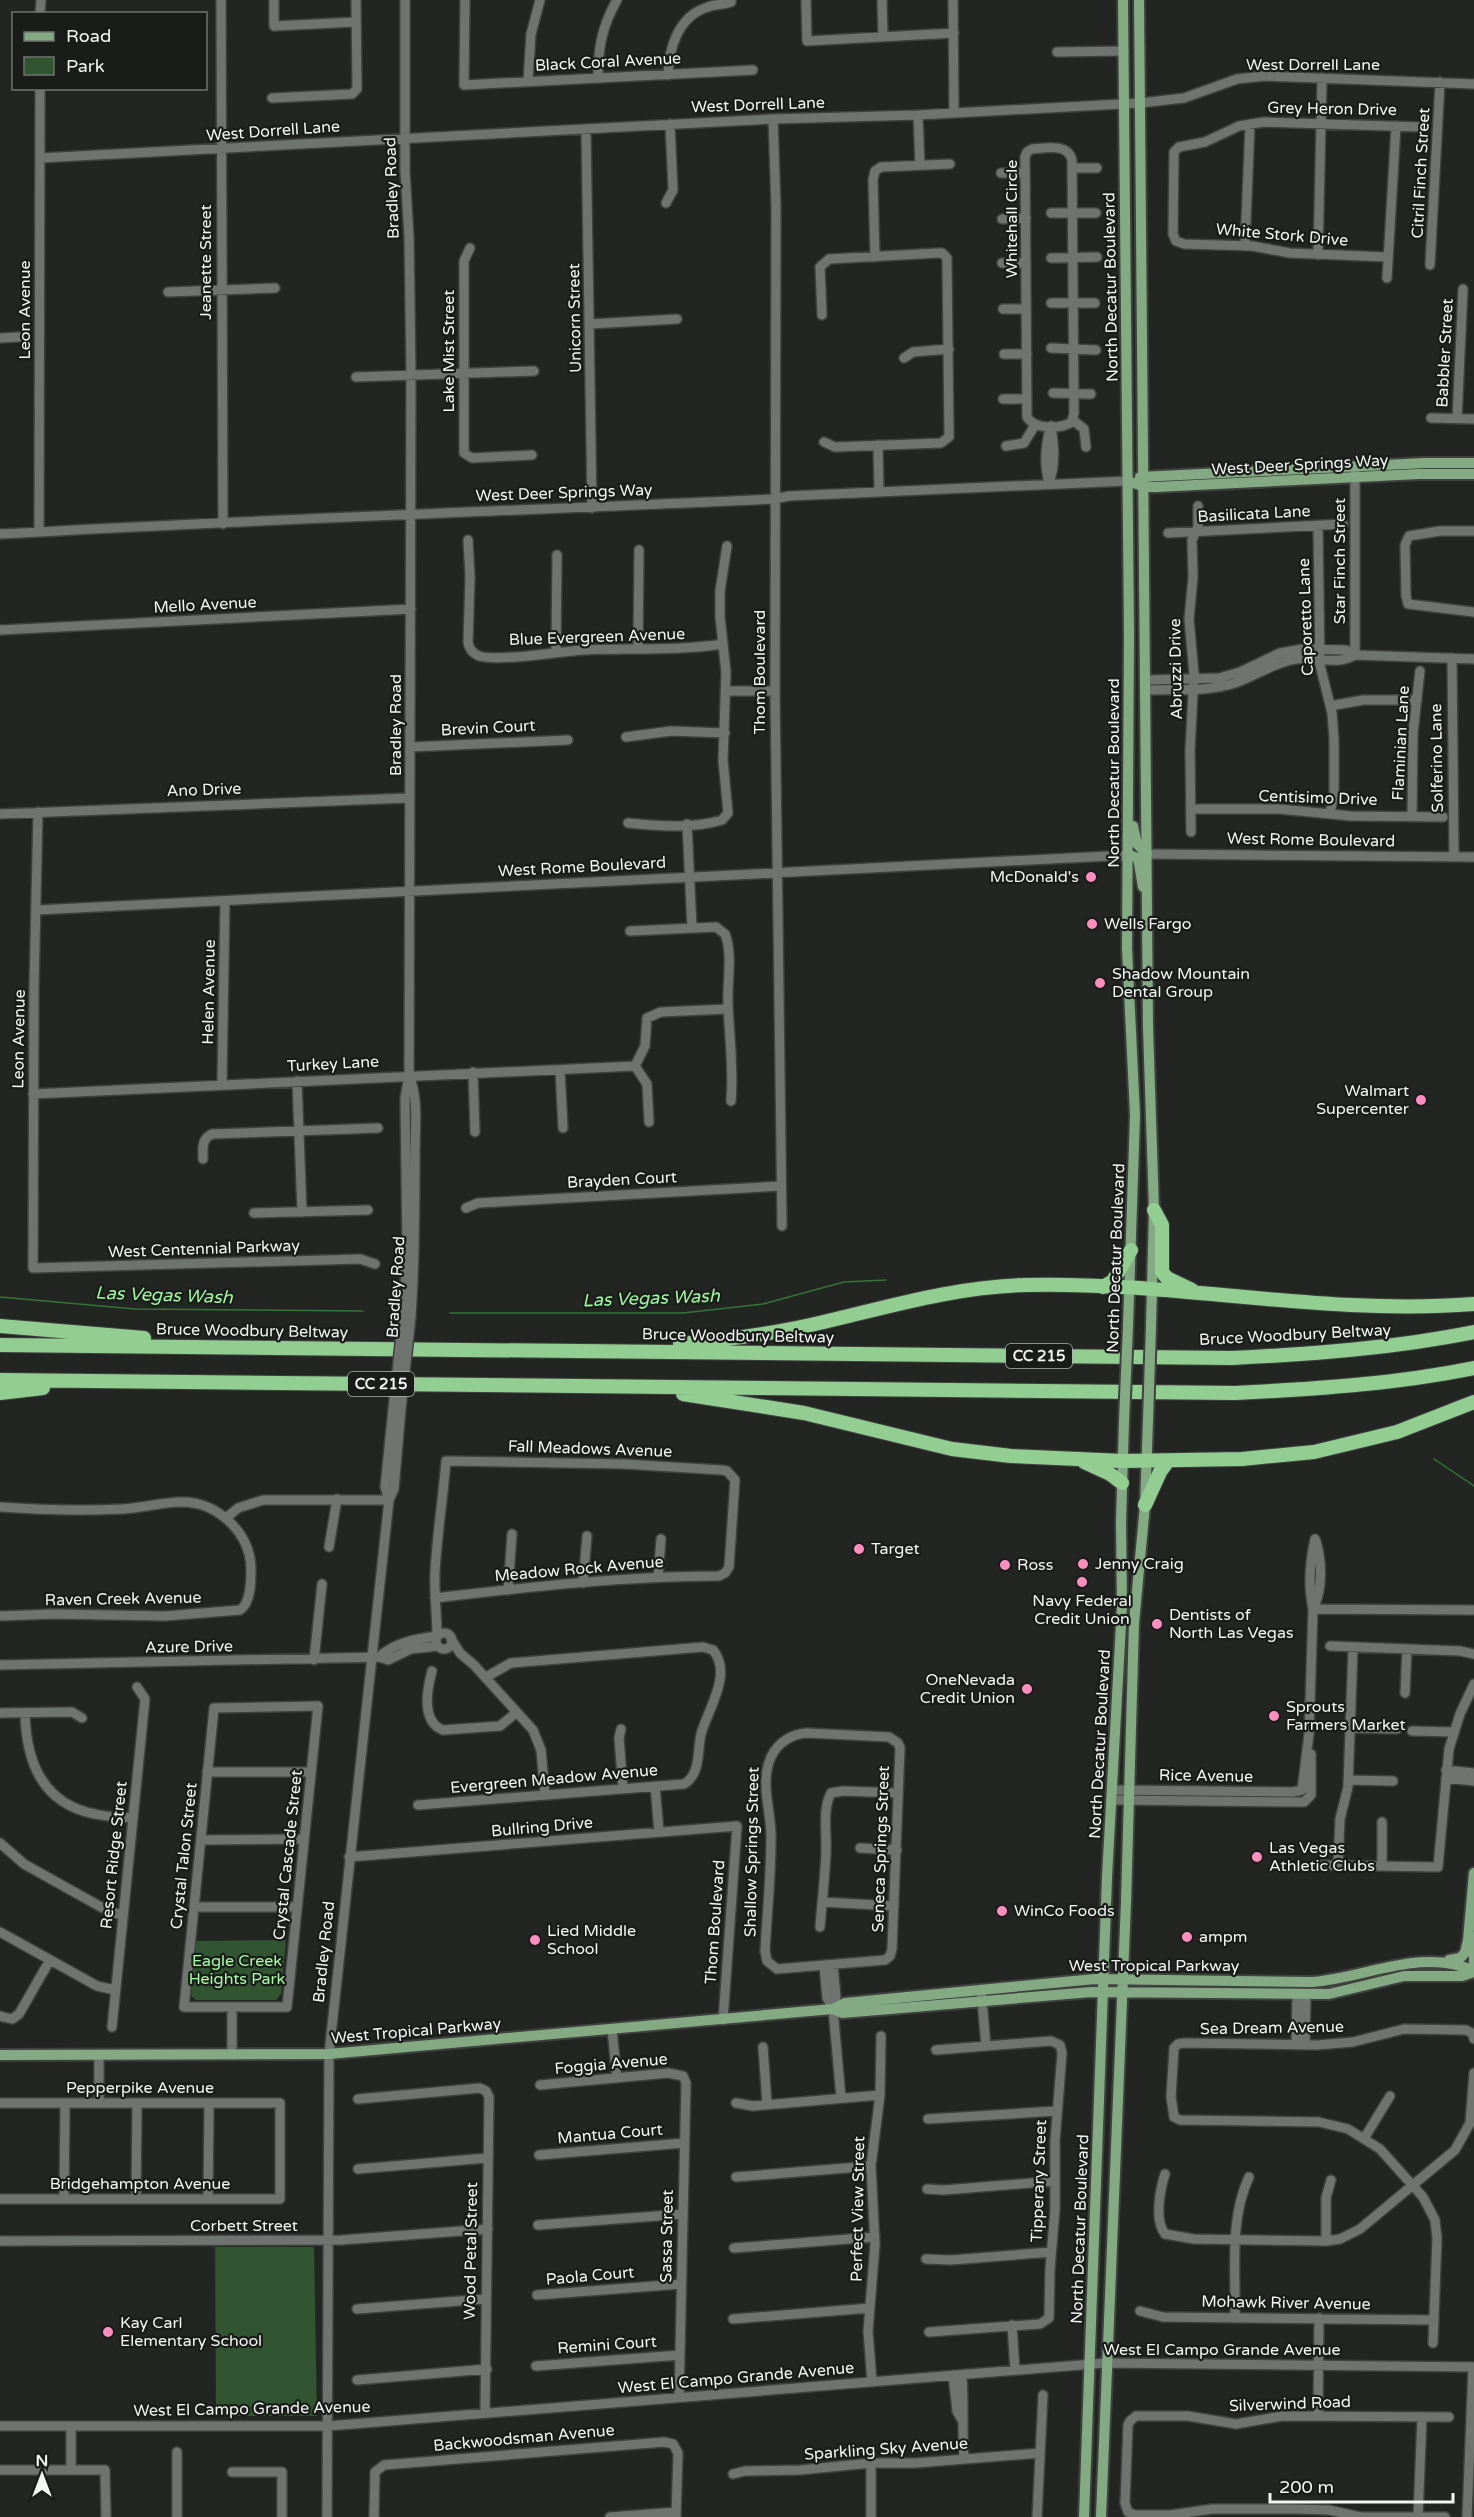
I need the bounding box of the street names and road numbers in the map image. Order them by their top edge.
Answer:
street label: Black Coral Avenue [534,48,682,76]
street label: West Dorrell Lane [1246,55,1380,75]
street label: West Dorrell Lane [691,93,825,117]
street label: Grey Heron Drive [1267,98,1397,120]
street label: Citril Finch Street [1408,107,1434,239]
street label: West Dorrell Lane [205,116,341,146]
street label: Bradley Road [380,137,404,239]
street label: Whitehall Circle [1002,160,1022,278]
street label: North Decatur Boulevard [1099,192,1123,382]
street label: Jeanette Street [196,204,216,320]
street label: White Stork Drive [1215,219,1349,251]
street label: Leon Avenue [15,260,35,360]
street label: Unicorn Street [564,263,586,373]
street label: Lake Mist Street [439,290,459,412]
street label: Babbler Street [1432,298,1458,408]
street label: West Deer Springs Way [1211,450,1389,480]
street label: West Deer Springs Way [475,480,653,506]
street label: Star Finch Street [1330,498,1350,624]
street label: Basilicata Lane [1197,501,1311,527]
street label: Caporetto Lane [1294,558,1318,676]
street label: Mello Avenue [153,592,257,618]
street label: Thom Boulevard [750,610,770,734]
street label: Abruzzi Drive [1165,618,1187,720]
street label: Blue Evergreen Avenue [508,624,686,650]
street label: Bradley Road [386,674,406,776]
street label: North Decatur Boulevard [1104,678,1124,868]
street label: Flaminian Lane [1388,685,1414,801]
street label: Solferino Lane [1426,703,1448,813]
street label: Brevin Court [440,716,536,740]
street label: Ano Drive [166,779,242,801]
street label: Centisimo Drive [1258,786,1378,810]
street label: West Rome Boulevard [1227,829,1395,851]
street label: West Rome Boulevard [497,853,667,881]
street label: Helen Avenue [198,939,220,1045]
street label: Leon Avenue [8,989,30,1089]
street label: Turkey Lane [287,1052,379,1076]
street label: North Decatur Boulevard [1103,1163,1129,1353]
street label: Brayden Court [567,1167,677,1193]
street label: Bradley Road [382,1235,410,1339]
street label: West Centennial Parkway [108,1236,301,1262]
street label: Bruce Woodbury Beltway [156,1319,349,1343]
street label: Bruce Woodbury Beltway [1198,1320,1392,1350]
street label: Bruce Woodbury Beltway [642,1324,835,1348]
road number: CC 215 [1006,1344,1072,1368]
road number: CC 215 [348,1372,414,1396]
street label: Fall Meadows Avenue [507,1436,673,1462]
street label: Meadow Rock Avenue [494,1552,664,1586]
street label: Raven Creek Avenue [44,1588,202,1610]
street label: Azure Drive [145,1636,233,1658]
street label: North Decatur Boulevard [1085,1649,1115,1839]
street label: Evergreen Meadow Avenue [449,1760,659,1798]
street label: Seneca Springs Street [868,1765,894,1933]
street label: Rice Avenue [1159,1765,1253,1787]
street label: Shallow Springs Street [741,1767,763,1937]
street label: Crystal Cascade Street [269,1769,307,1941]
street label: Resort Ridge Street [96,1780,132,1930]
street label: Crystal Talon Street [166,1782,202,1930]
street label: Bullring Drive [490,1813,594,1841]
street label: Thom Boulevard [701,1859,729,1985]
street label: Bradley Road [309,1900,339,2004]
street label: West Tropical Parkway [1069,1956,1240,1976]
street label: West Tropical Parkway [330,2014,502,2048]
street label: Sea Dream Avenue [1200,2017,1344,2039]
street label: Foggia Avenue [554,2049,668,2079]
street label: Pepperpike Avenue [66,2078,214,2098]
street label: Mantua Court [557,2119,663,2149]
street label: Tipperary Street [1027,2119,1051,2243]
street label: North Decatur Boulevard [1067,2134,1093,2324]
street label: Perfect View Street [847,2136,869,2282]
street label: Bridgehampton Avenue [50,2174,230,2194]
street label: Wood Petal Street [460,2182,482,2320]
street label: Sassa Street [656,2189,678,2283]
street label: Corbett Street [190,2216,298,2236]
street label: Paola Court [545,2262,635,2290]
street label: Mohawk River Avenue [1201,2292,1371,2314]
street label: Remini Court [557,2332,657,2358]
street label: West El Campo Grande Avenue [1103,2340,1341,2360]
street label: West El Campo Grande Avenue [617,2358,855,2398]
street label: Silverwind Road [1229,2392,1351,2416]
street label: West El Campo Grande Avenue [133,2397,371,2421]
street label: Backwoodsman Avenue [432,2420,616,2456]
street label: Sparkling Sky Avenue [803,2433,969,2465]

